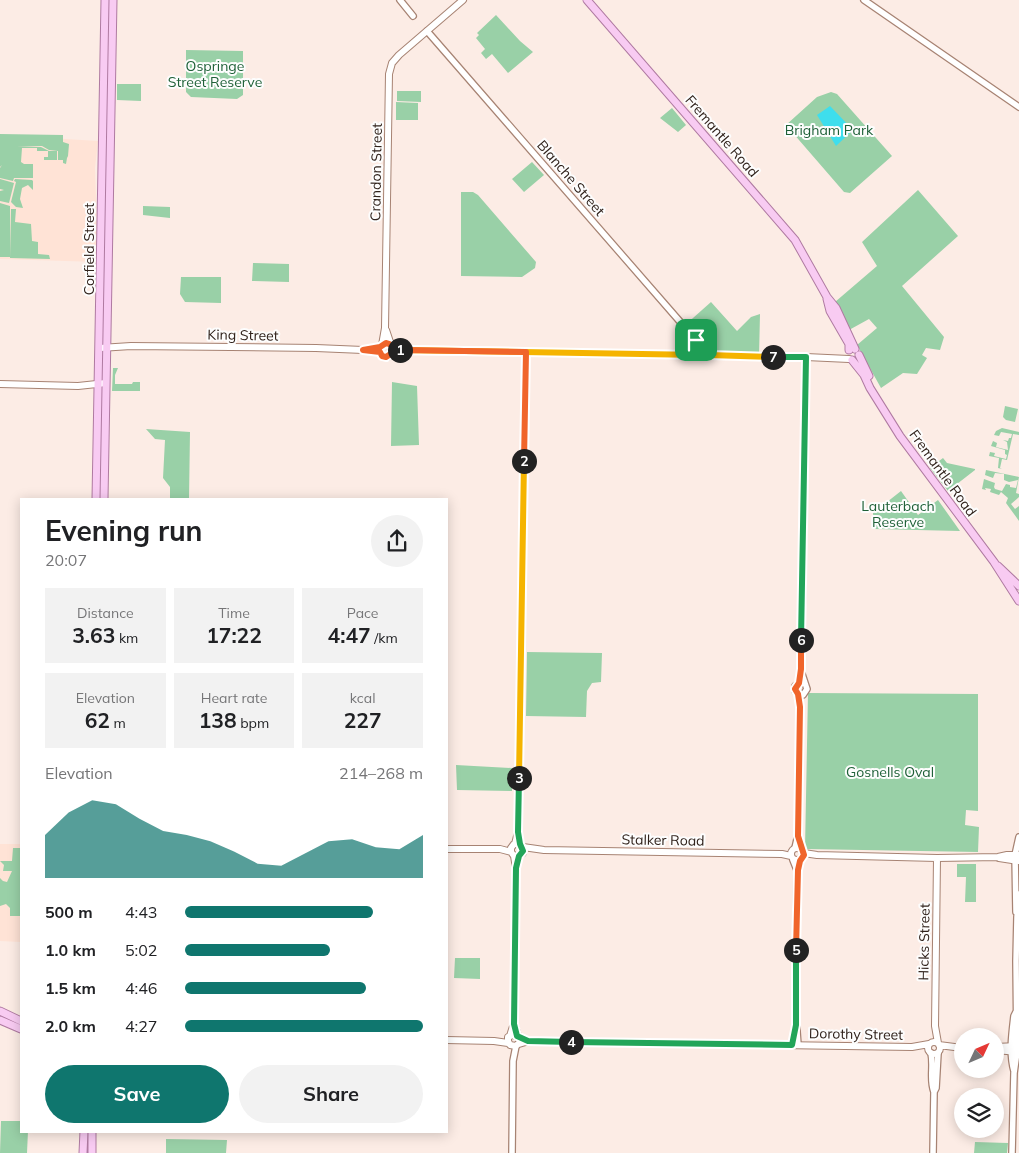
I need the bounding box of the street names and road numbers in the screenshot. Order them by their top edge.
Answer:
street label: Fremantle Road [681,91,763,181]
street label: Crandon Street [366,123,386,221]
street label: Blanche Street [533,136,609,220]
street label: Corfield Street [80,203,98,295]
street label: King Street [207,325,279,345]
street label: Fremantle Road [905,426,981,520]
street label: Stalker Road [621,830,705,850]
street label: Hicks Street [914,903,934,981]
street label: Dorothy Street [809,1024,903,1044]

